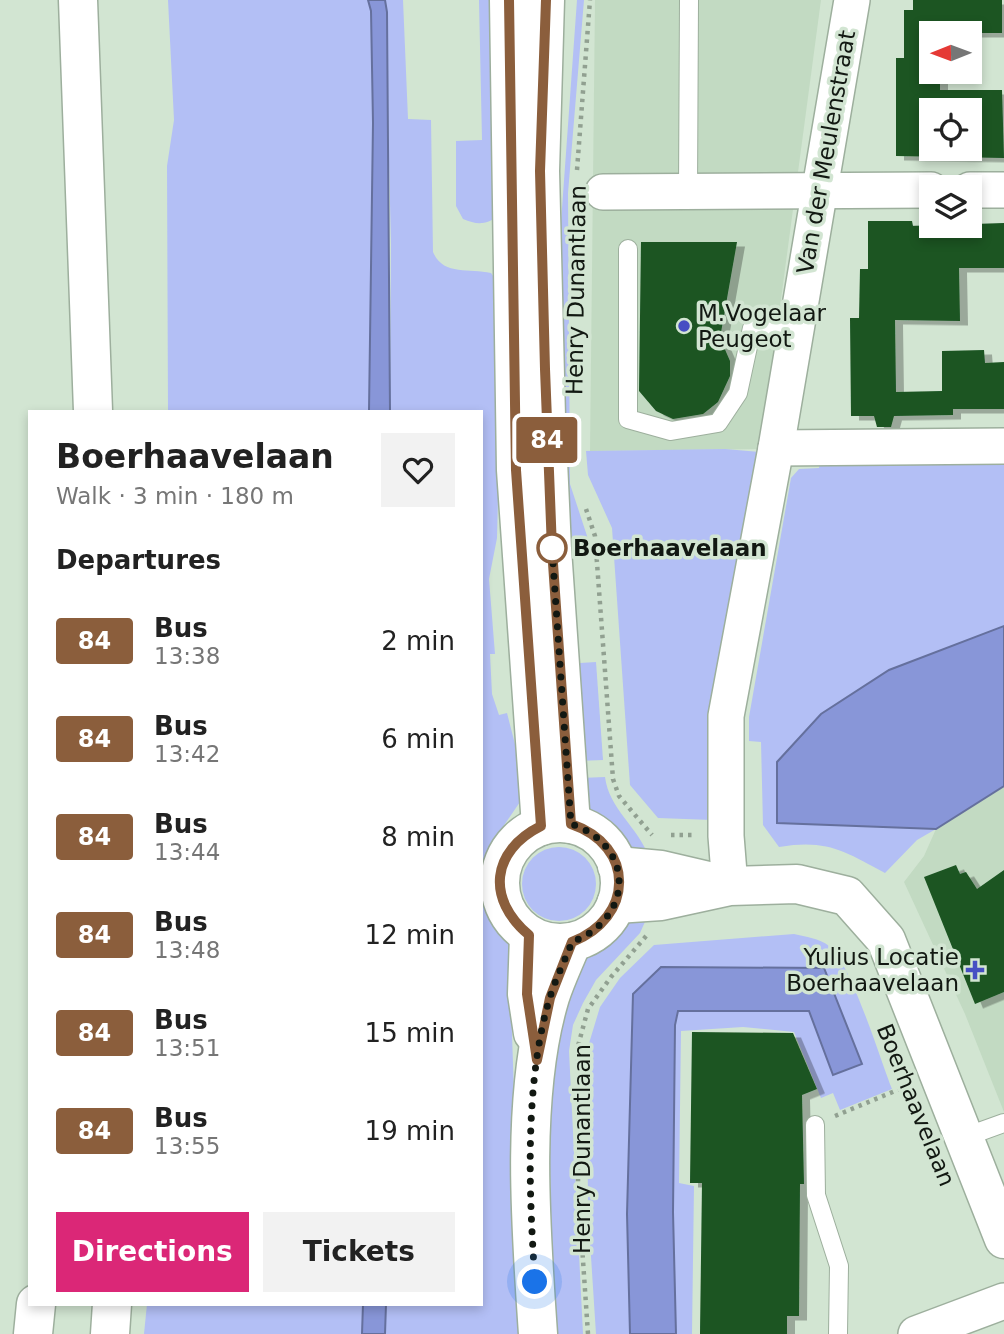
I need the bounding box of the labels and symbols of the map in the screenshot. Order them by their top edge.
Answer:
north arrow [919,21,982,84]
street label: Van der Meulenstraat [792,28,860,276]
street label: Henry Dunantlaan [561,185,591,395]
place label: M.Vogelaar Peugeot [698,300,827,352]
marker: M.Vogelaar Peugeot [676,318,692,334]
line badge: 84 [516,417,578,463]
marker: Boerhaavelaan [537,533,567,563]
place label: Boerhaavelaan [573,535,767,561]
place label: Yulius Locatie Boerhaavelaan [786,944,959,996]
marker: Yulius Locatie Boerhaavelaan [965,960,985,980]
street label: Boerhaavelaan [872,1020,960,1190]
street label: Henry Dunantlaan [569,1044,595,1254]
your location [517,1264,552,1299]

